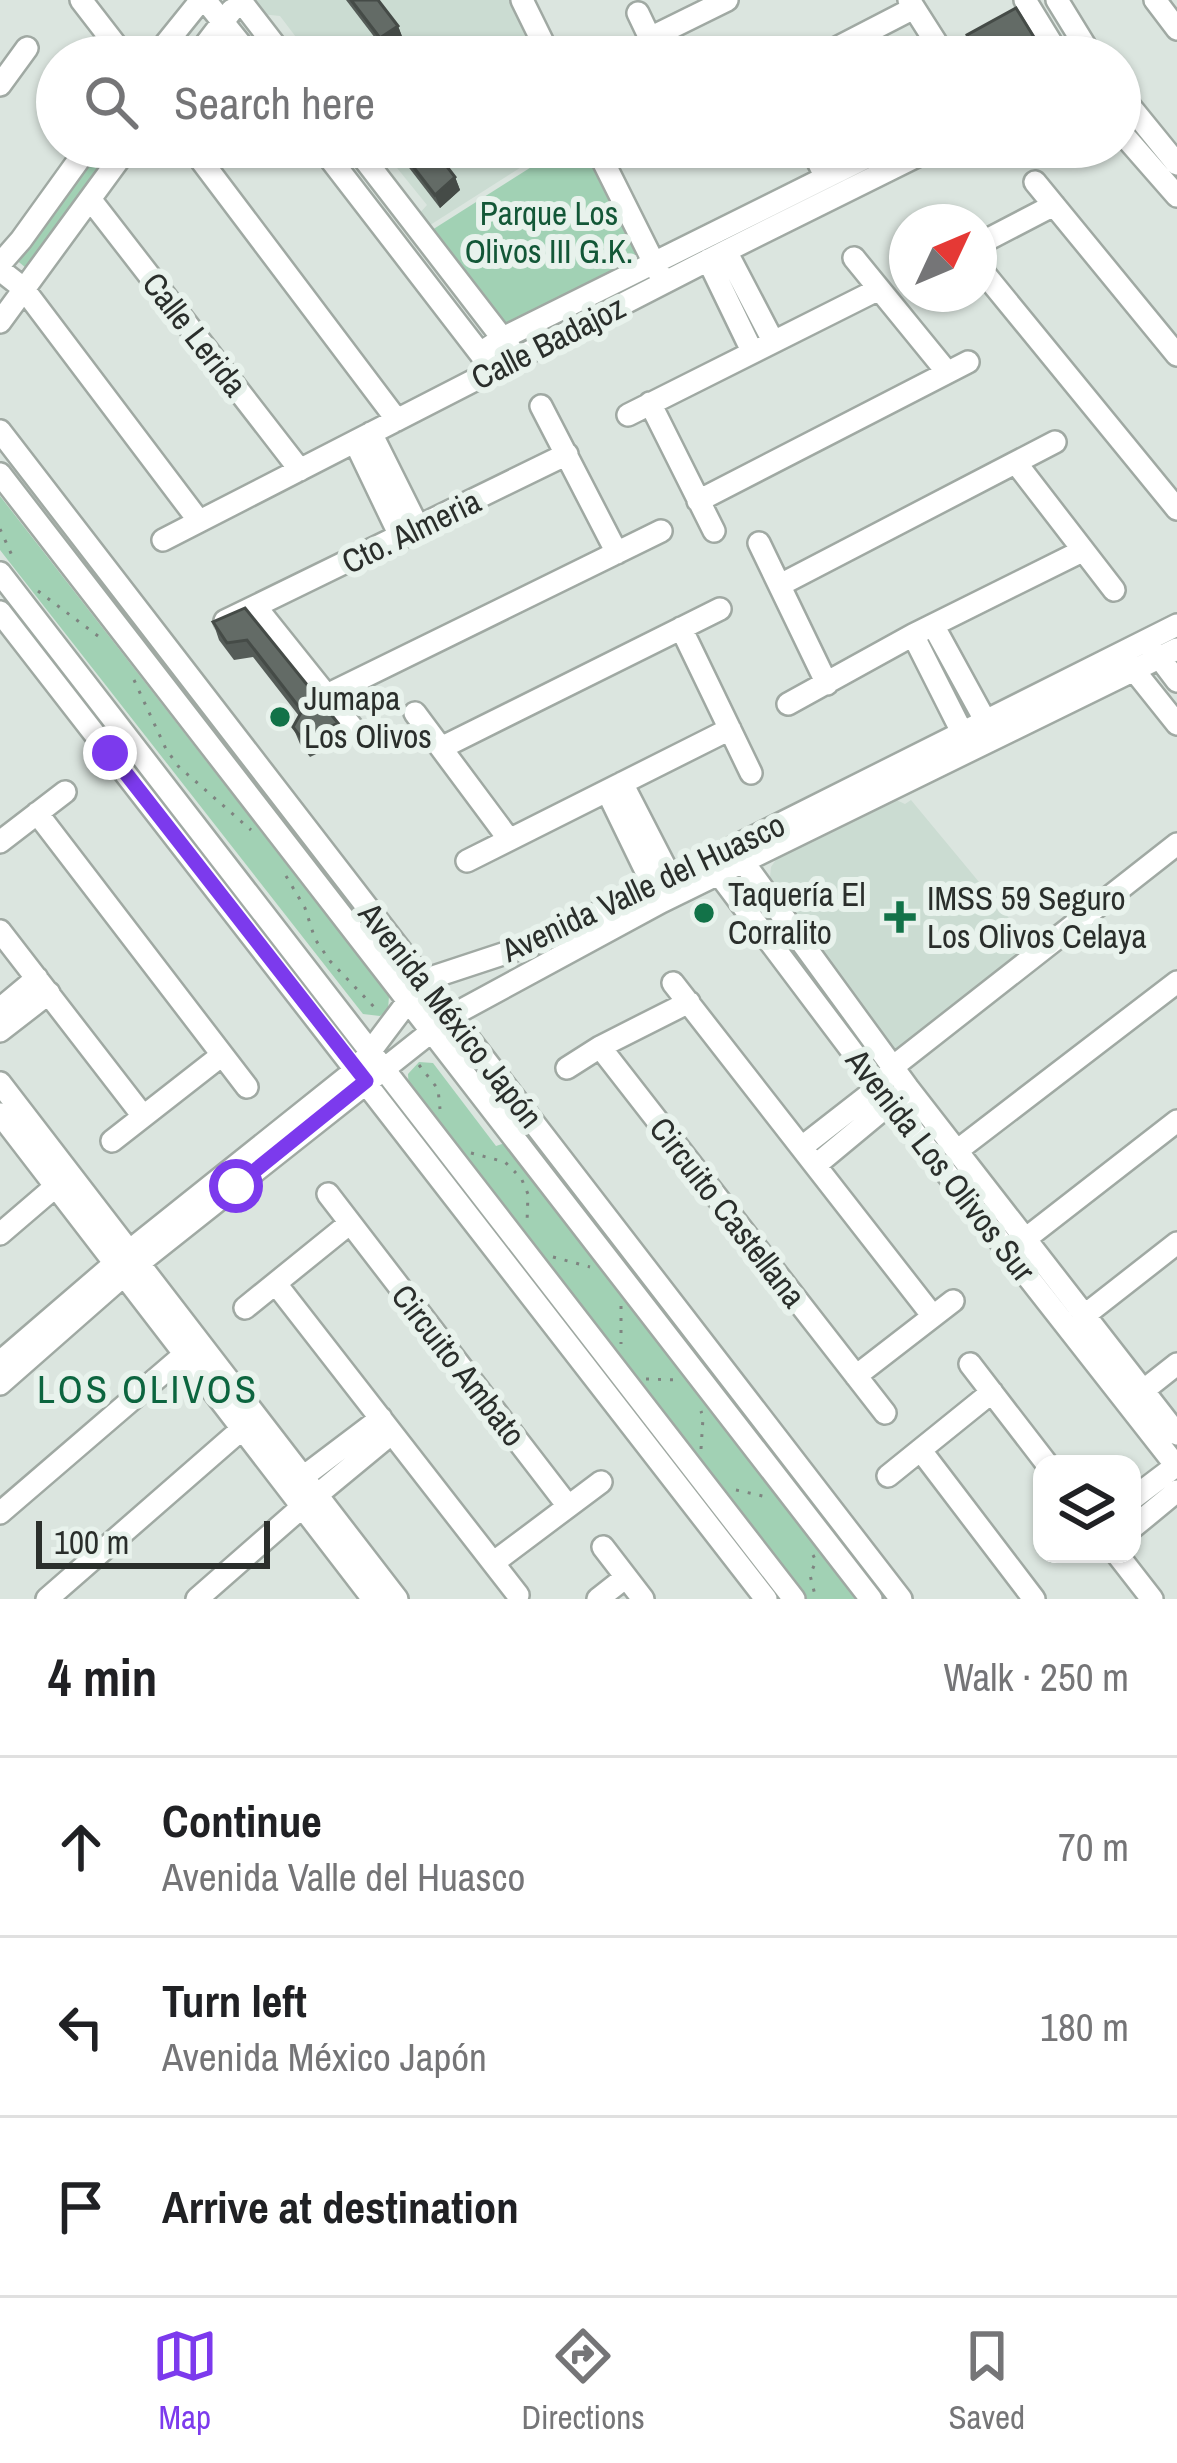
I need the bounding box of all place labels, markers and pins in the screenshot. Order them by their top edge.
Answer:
place label: Jumapa Los Olivos [304,676,432,758]
marker: Jumapa Los Olivos [267,704,293,730]
place label: Taquería El Corralito [728,872,865,954]
place label: IMSS 59 Seguro Los Olivos Celaya [927,876,1147,958]
marker: Taquería El Corralito [691,900,717,926]
marker: IMSS 59 Seguro Los Olivos Celaya [884,901,916,933]

